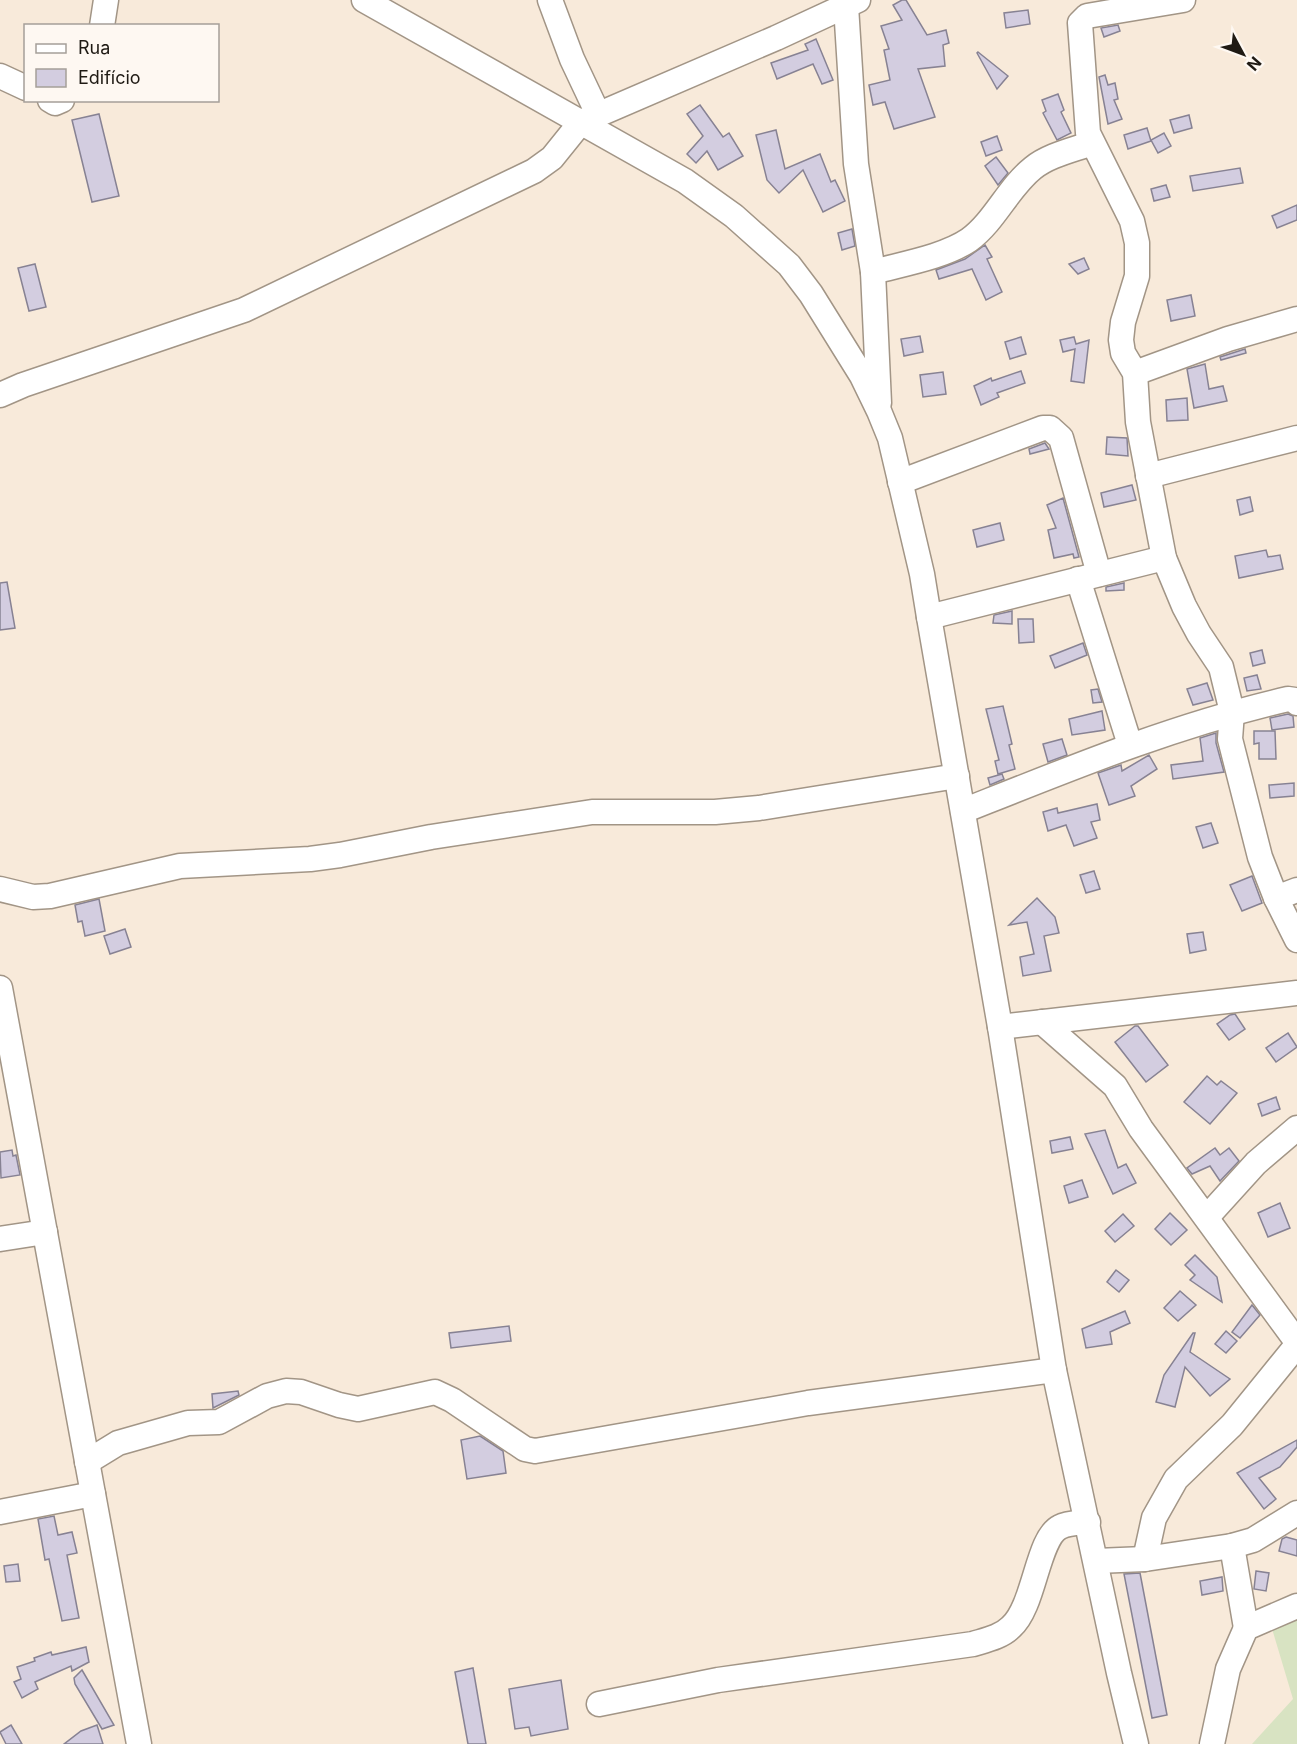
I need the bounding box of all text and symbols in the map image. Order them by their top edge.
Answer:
legend [24,24,219,102]
north arrow [1213,24,1273,84]
text: Rua [78,37,110,58]
text: N [1243,53,1266,75]
text: Edifício [78,67,141,88]

